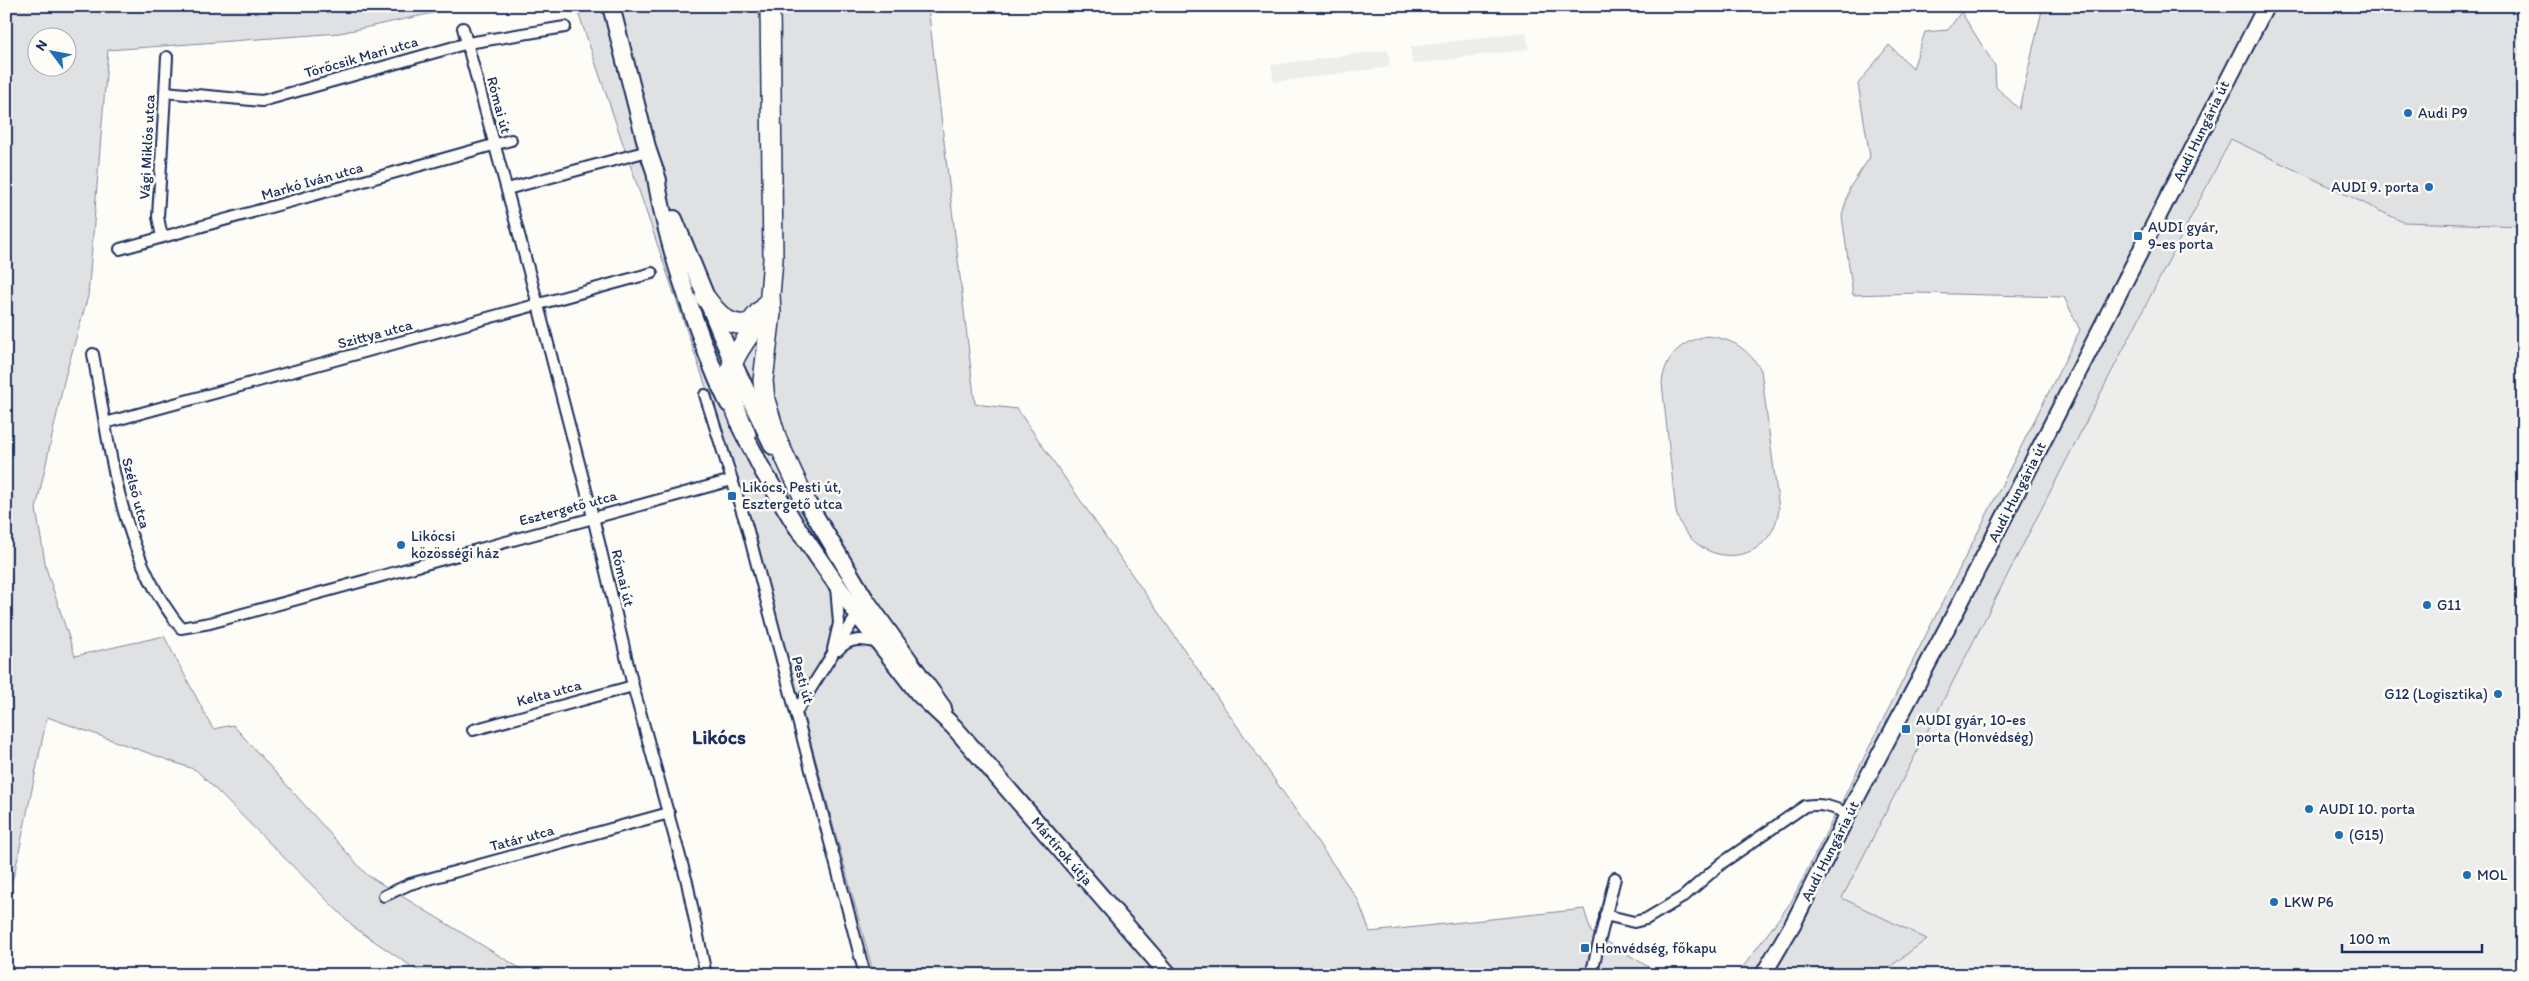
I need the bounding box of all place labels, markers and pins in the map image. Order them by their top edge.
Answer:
place label: Audi P9 [2418,104,2468,122]
marker: Audi P9 [2402,107,2414,119]
place label: AUDI 9. porta [2331,178,2420,196]
marker: AUDI 9. porta [2423,181,2435,193]
place label: AUDI gyár, 9-es porta [2148,218,2219,253]
marker: AUDI gyár, 9-es porta [2132,230,2144,242]
place label: Likócs, Pesti út, Esztergető utca [742,478,843,513]
marker: Likócs, Pesti út, Esztergető utca [726,490,738,502]
place label: Likócsi közösségi ház [411,527,499,562]
marker: Likócsi közösségi ház [395,539,407,551]
place label: G11 [2437,596,2461,614]
marker: G11 [2421,599,2433,611]
place label: G12 (Logisztika) [2384,685,2488,703]
marker: G12 (Logisztika) [2492,688,2504,700]
place label: AUDI gyár, 10-es porta (Honvédség) [1916,711,2034,746]
marker: AUDI gyár, 10-es porta (Honvédség) [1900,723,1912,735]
place label: AUDI 10. porta [2319,800,2416,818]
marker: AUDI 10. porta [2303,803,2315,815]
place label: (G15) [2349,826,2384,844]
marker: (G15) [2333,829,2345,841]
place label: MOL [2477,866,2508,884]
marker: MOL [2461,869,2473,881]
place label: LKW P6 [2284,893,2334,911]
marker: LKW P6 [2268,896,2280,908]
place label: Honvédség, főkapu [1595,939,1717,957]
marker: Honvédség, főkapu [1579,942,1591,954]

